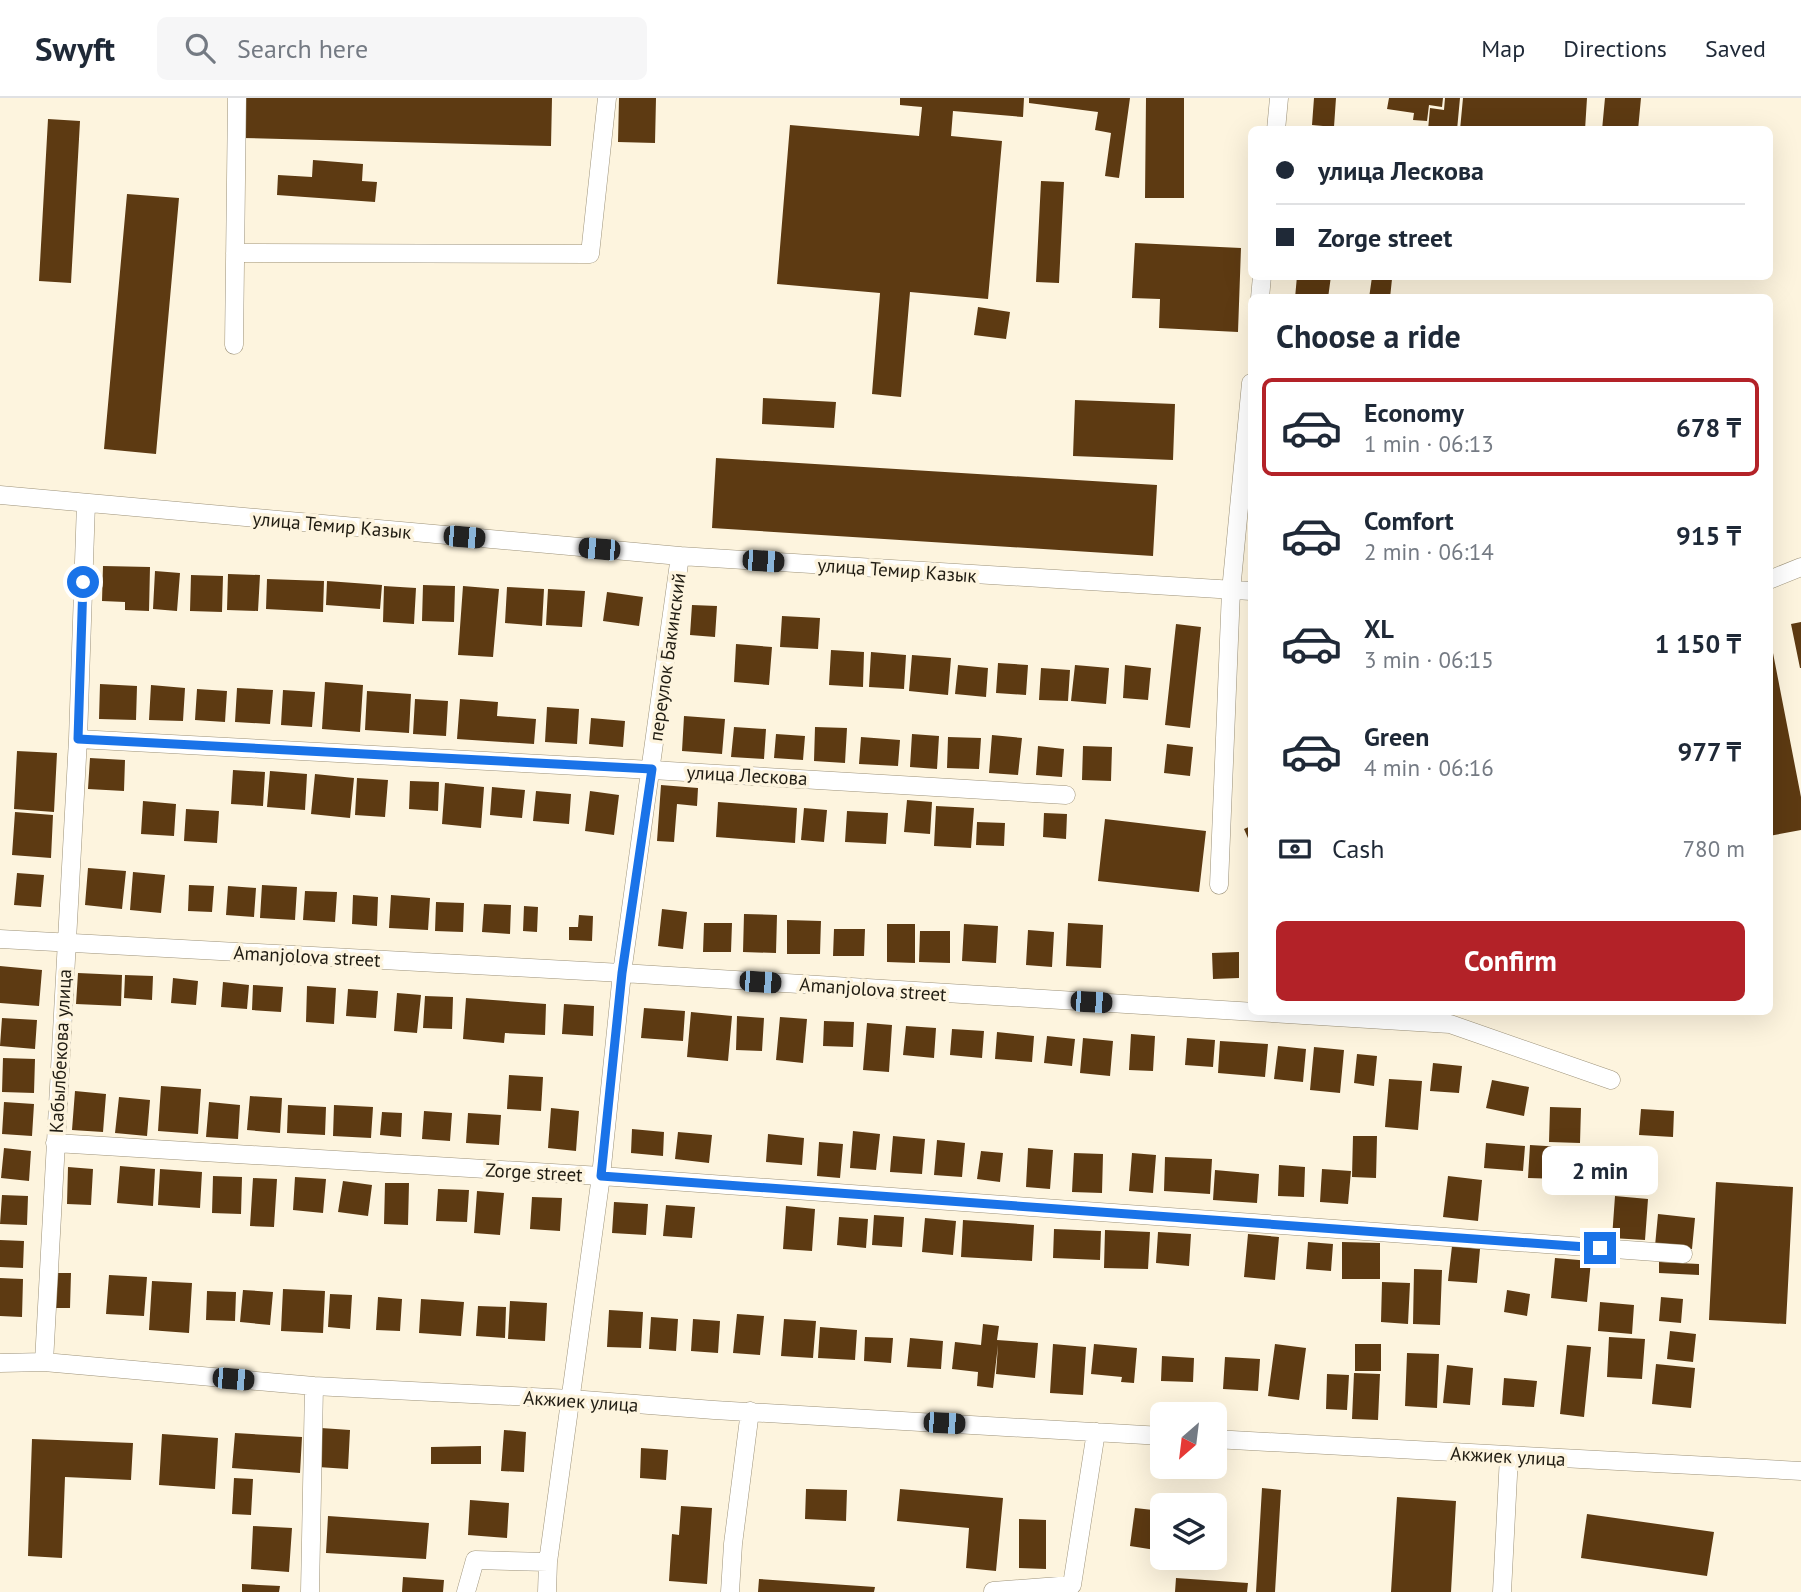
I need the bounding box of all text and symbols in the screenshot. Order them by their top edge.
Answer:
search box [157,17,647,80]
text: Swyft [35,27,115,70]
icon: search [181,29,219,67]
text: Search here [237,32,368,65]
text: Map [1481,33,1525,64]
text: Directions [1563,33,1667,64]
text: Saved [1705,33,1766,64]
text: улица Лескова [1318,154,1484,187]
text: Zorge street [1318,221,1452,254]
text: Choose a ride [1276,315,1461,357]
icon: car [1280,396,1343,459]
text: Economy [1364,396,1464,429]
text: 678 ₸ [1676,411,1741,444]
text: 1 min · 06:13 [1364,429,1494,458]
icon: car [1280,504,1343,567]
text: Comfort [1364,504,1454,537]
street label: улица Темир Казык [251,506,413,544]
text: 915 ₸ [1676,519,1741,552]
car [443,525,486,549]
car [578,537,621,561]
text: 2 min · 06:14 [1364,537,1494,566]
car [742,549,785,573]
street label: улица Темир Казык [817,552,977,588]
route start [67,566,99,598]
street label: переулок Бакинский [643,571,691,743]
icon: car [1280,612,1343,675]
text: XL [1364,612,1394,645]
text: 1 150 ₸ [1655,627,1741,660]
text: 3 min · 06:15 [1364,645,1494,674]
icon: car [1280,720,1343,783]
text: Green [1364,720,1429,753]
text: 977 ₸ [1677,735,1741,768]
text: 4 min · 06:16 [1364,753,1494,782]
street label: улица Лескова [686,760,808,790]
icon: cash [1276,830,1314,868]
text: Cash [1332,832,1384,865]
text: 780 m [1683,834,1745,863]
button: Confirm [1276,921,1745,1001]
street label: Amanjolova street [233,940,382,972]
street label: Кабылбекова улица [44,968,76,1134]
car [739,970,782,994]
street label: Amanjolova street [799,972,948,1006]
car [1070,990,1113,1014]
callout: 2 min [1542,1146,1658,1196]
text: 2 min [1572,1156,1628,1185]
street label: Zorge street [485,1157,584,1187]
route end [1584,1232,1616,1264]
car [212,1367,255,1391]
street label: Акжиек улица [523,1385,639,1417]
north arrow [1150,1402,1227,1479]
map controls [1150,1402,1227,1570]
car [923,1411,966,1435]
street label: Акжиек улица [1450,1441,1566,1471]
button: layers [1150,1493,1227,1570]

